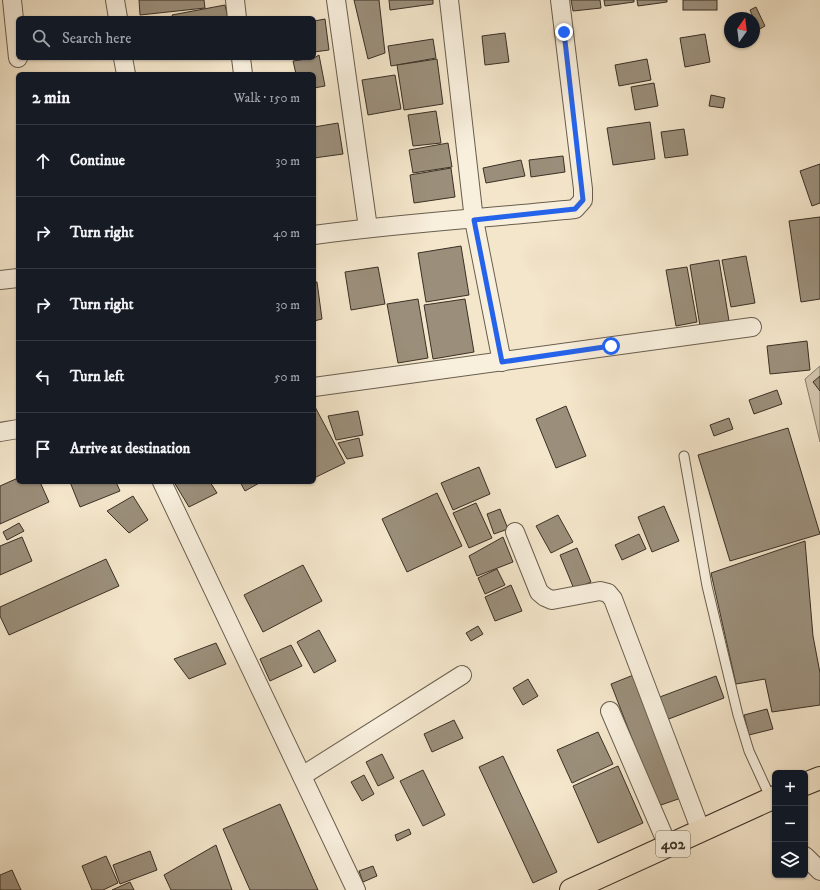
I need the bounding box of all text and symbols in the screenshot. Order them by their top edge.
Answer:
north arrow [724,12,760,48]
search box [16,16,316,60]
route end [555,23,573,41]
icon: search [30,27,52,49]
text: Search here [62,29,131,48]
text: 2 min [32,87,70,109]
text: Walk · 150 m [234,90,300,106]
icon: ahead [32,150,54,172]
text: Continue [70,151,125,170]
text: 30 m [276,153,300,169]
icon: right [32,222,54,244]
text: Turn right [70,223,133,242]
text: 40 m [273,225,300,241]
icon: right [32,294,54,316]
text: Turn right [70,295,133,314]
text: 30 m [276,297,300,313]
route start [602,337,620,355]
icon: left [32,366,54,388]
text: Turn left [70,367,124,386]
text: 50 m [274,369,300,385]
icon: arrive [32,438,54,460]
text: Arrive at destination [70,439,190,458]
map controls [772,770,808,878]
button: + [772,770,808,806]
button: − [772,806,808,842]
road number: 402 [656,831,690,857]
button: layers [772,842,808,878]

